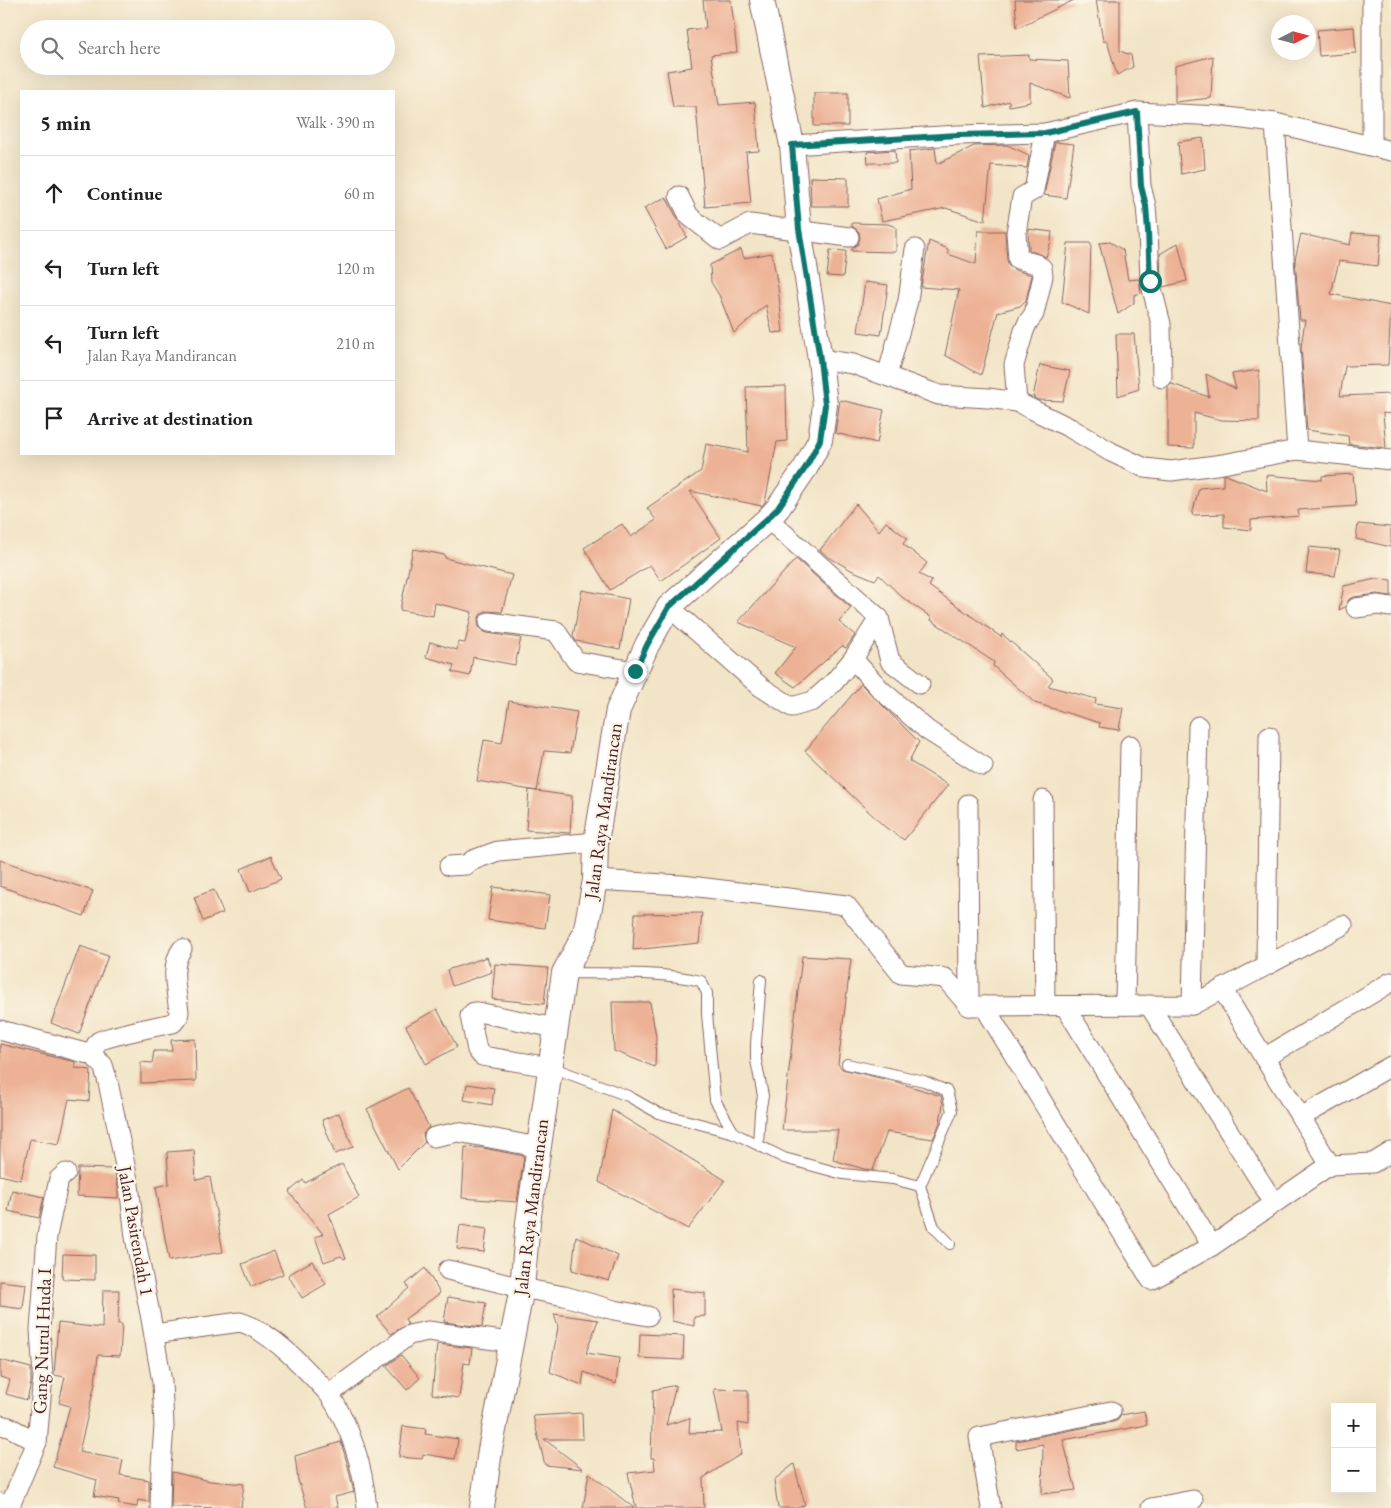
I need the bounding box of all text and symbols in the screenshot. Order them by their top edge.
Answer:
north arrow [1271,15,1316,60]
search box [20,20,395,75]
icon: search [38,34,66,62]
text: Search here [78,35,160,60]
text: 5 min [40,109,91,136]
text: Walk · 390 m [296,112,375,133]
icon: ahead [40,179,68,207]
text: Continue [87,181,162,206]
text: 60 m [344,183,375,204]
icon: left [40,254,68,282]
text: Turn left [87,256,159,281]
text: 120 m [336,258,375,279]
route start [1139,270,1162,293]
text: Turn left [87,320,159,345]
icon: left [40,329,68,357]
text: 210 m [336,333,375,354]
text: Jalan Raya Mandirancan [87,345,237,366]
icon: arrive [40,404,68,432]
text: Arrive at destination [87,406,253,431]
route end [624,660,647,683]
street label: Jalan Raya Mandirancan [578,721,628,903]
street label: Jalan Raya Mandirancan [508,1117,554,1299]
street label: Jalan Pasirendah 1 [112,1162,160,1298]
street label: Gang Nurul Huda I [27,1267,57,1414]
map controls [1331,1403,1376,1493]
button: + [1331,1403,1376,1448]
button: − [1331,1448,1376,1493]

